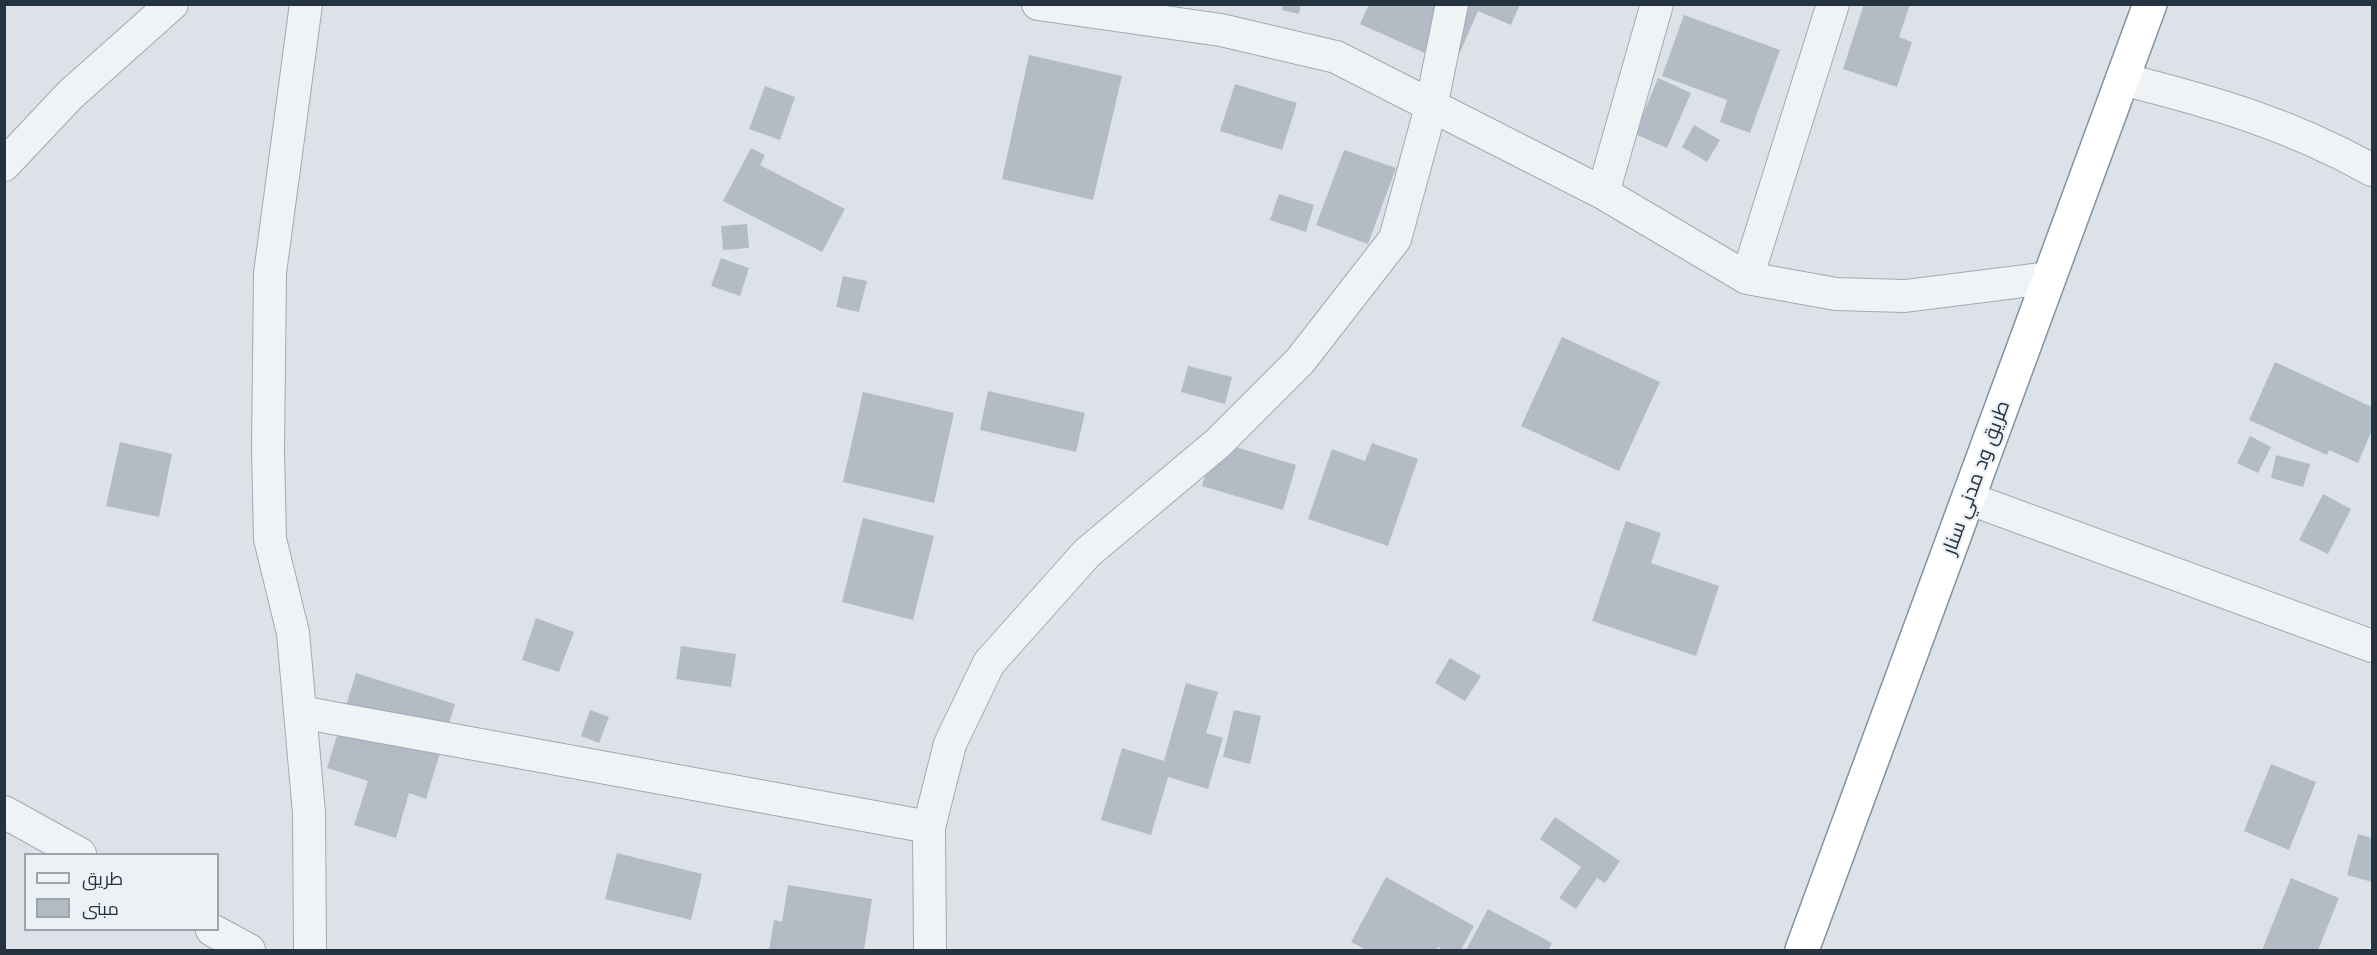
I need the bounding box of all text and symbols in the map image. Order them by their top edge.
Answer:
street label: طريق ود مدني سنار [1938,398,2016,558]
legend [24,853,219,931]
text: طريق [82,867,123,891]
text: مبنى [82,897,119,921]

